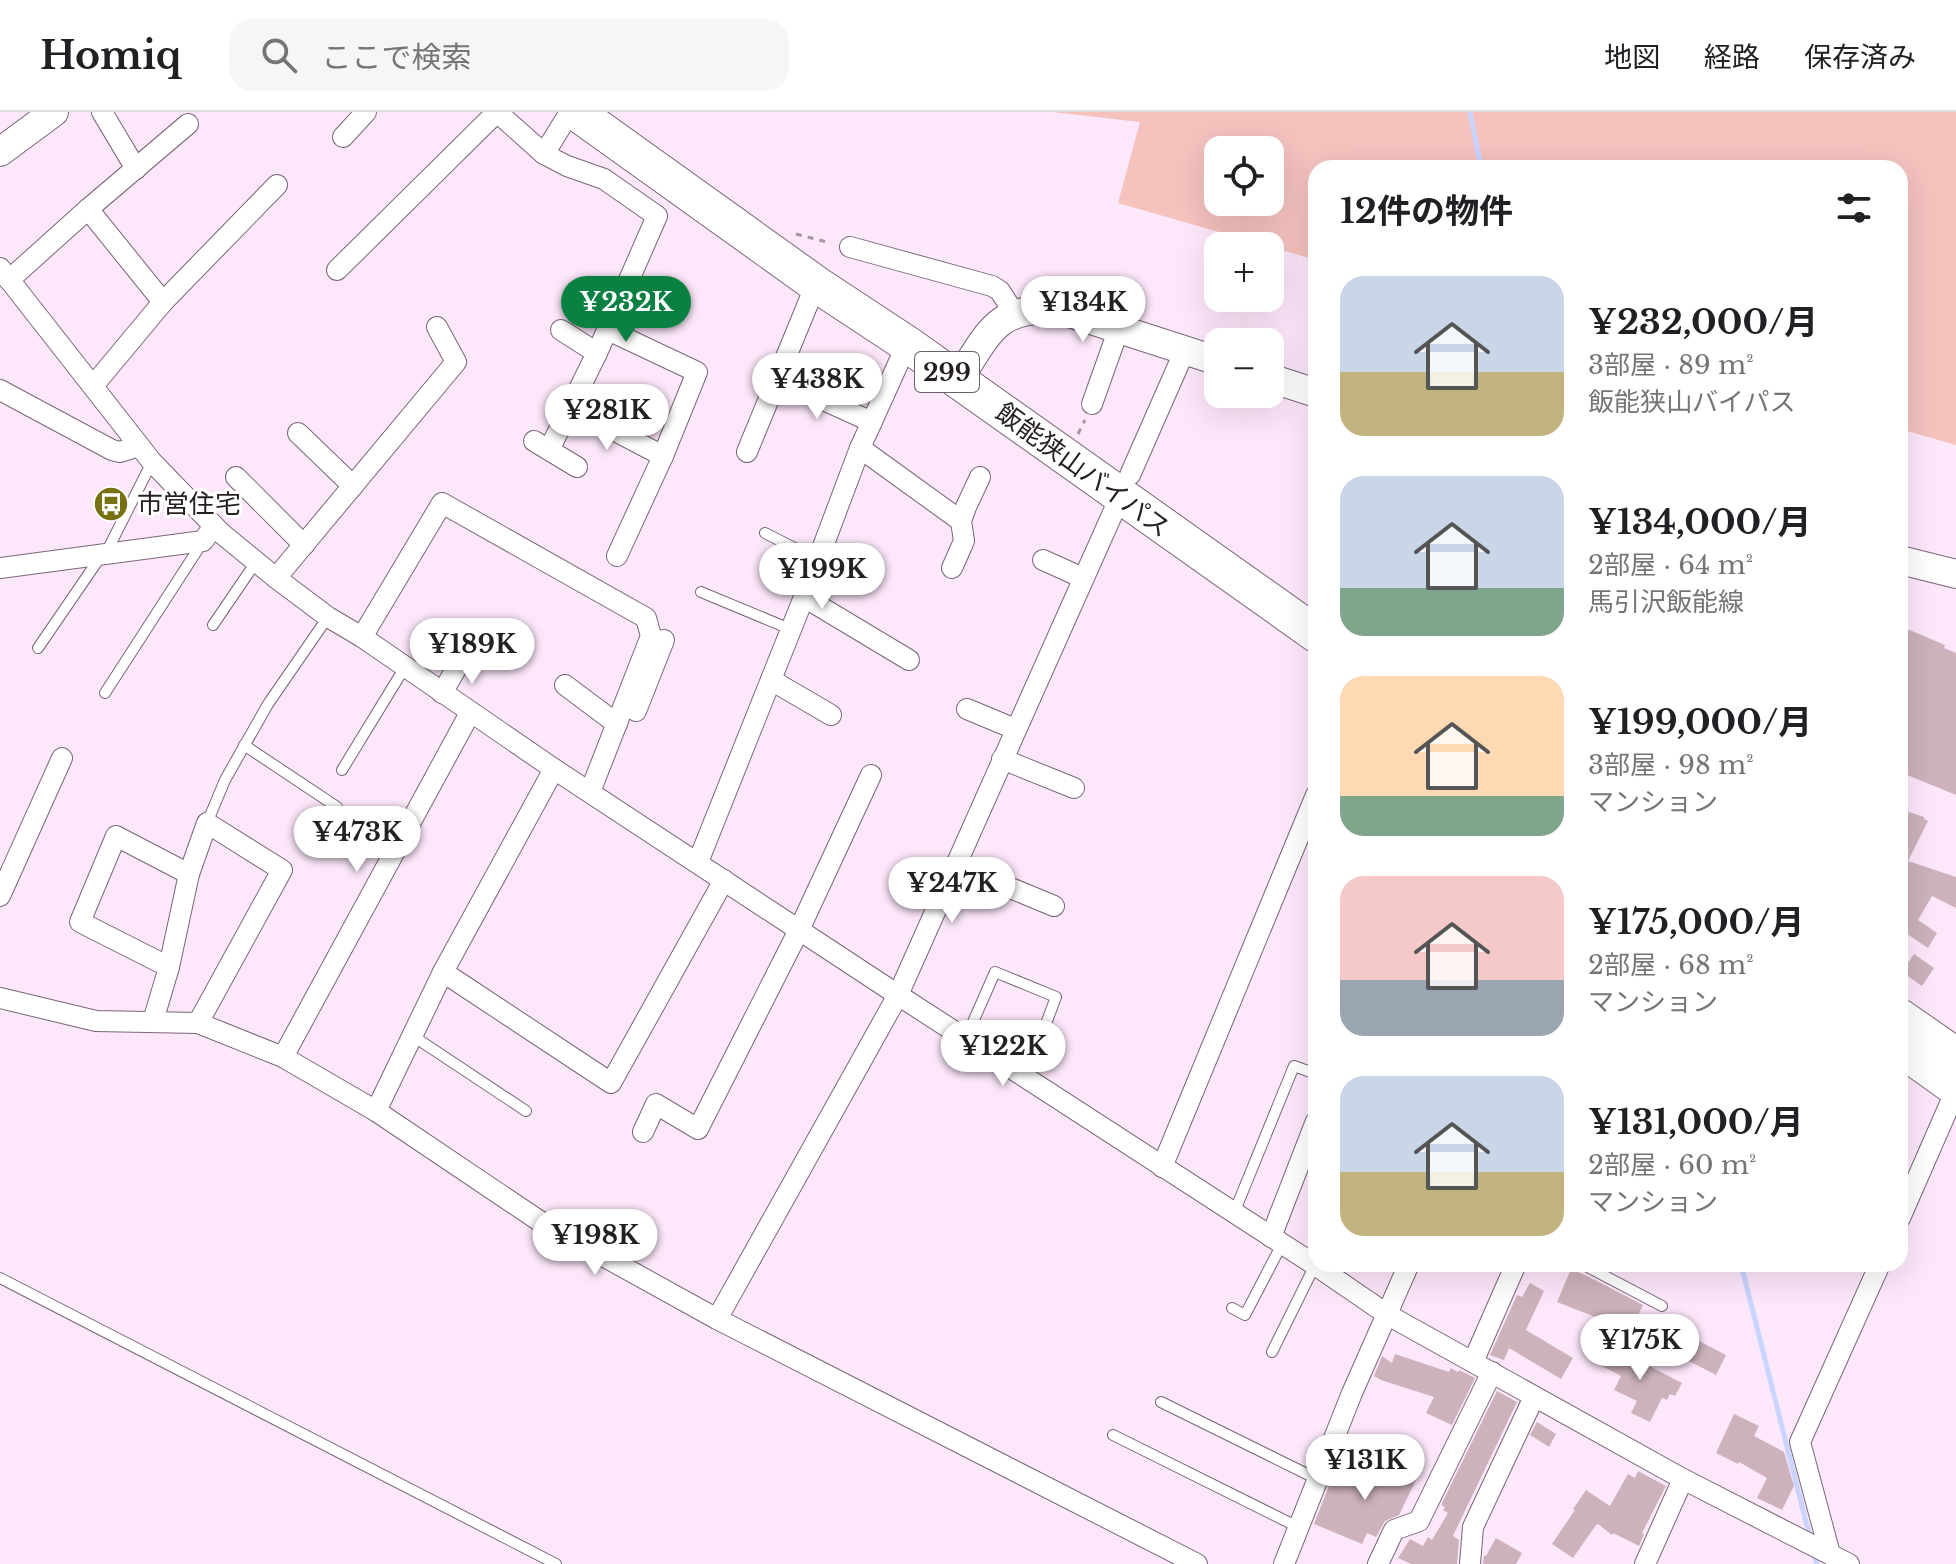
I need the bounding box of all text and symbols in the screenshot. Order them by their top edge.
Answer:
search box [229,19,789,91]
text: Homiq [40,32,181,79]
icon: search [257,33,301,77]
text: ここで検索 [321,39,471,76]
text: 地図 [1604,40,1660,75]
text: 経路 [1704,40,1760,75]
text: 保存済み [1804,40,1916,75]
map controls [1204,136,1284,408]
button: locate [1204,136,1284,216]
icon: filters [1832,186,1876,230]
text: 12件の物件 [1340,190,1513,232]
button: + [1204,232,1284,312]
pin: ¥232K [570,276,682,344]
pin: ¥134K [1027,276,1139,344]
text: ¥232K [579,286,673,318]
text: ¥134K [1039,286,1127,318]
text: ¥232,000/月 [1588,301,1818,343]
icon: home [1404,308,1500,404]
button: − [1204,328,1284,408]
text: 3部屋 · 89 m² [1588,349,1754,381]
road number: 299 [915,352,979,392]
pin: ¥438K [761,353,873,421]
text: ¥438K [770,363,864,395]
pin: ¥281K [551,384,663,452]
text: 飯能狭山バイパス [1588,386,1795,418]
text: ¥281K [563,394,651,426]
street label: 飯能狭山バイパス [990,396,1176,544]
bus stop icon: 市営住宅 [92,485,130,523]
place label: 市営住宅 [137,488,241,520]
text: ¥134,000/月 [1588,501,1811,543]
icon: home [1404,508,1500,604]
pin: ¥199K [766,543,878,611]
text: 2部屋 · 64 m² [1588,549,1753,581]
text: ¥199K [777,553,867,585]
text: 馬引沢飯能線 [1588,586,1744,618]
pin: ¥189K [416,618,528,686]
text: ¥189K [428,628,516,660]
text: ¥199,000/月 [1588,701,1812,743]
icon: home [1404,708,1500,804]
text: 3部屋 · 98 m² [1588,749,1754,781]
text: マンション [1588,786,1718,818]
pin: ¥473K [301,806,413,874]
text: ¥473K [312,816,402,848]
pin: ¥247K [896,857,1008,925]
text: ¥247K [906,867,998,899]
text: ¥175,000/月 [1588,901,1805,943]
icon: home [1404,908,1500,1004]
text: 2部屋 · 68 m² [1588,949,1754,981]
text: マンション [1588,986,1718,1018]
pin: ¥122K [947,1020,1059,1088]
text: ¥122K [959,1030,1047,1062]
text: ¥131,000/月 [1588,1101,1804,1143]
icon: home [1404,1108,1500,1204]
text: 2部屋 · 60 m² [1588,1149,1756,1181]
text: マンション [1588,1186,1718,1218]
pin: ¥198K [539,1209,651,1277]
text: ¥198K [551,1219,639,1251]
pin: ¥175K [1584,1314,1696,1382]
text: ¥175K [1598,1324,1682,1356]
pin: ¥131K [1309,1434,1421,1502]
text: ¥131K [1324,1444,1406,1476]

